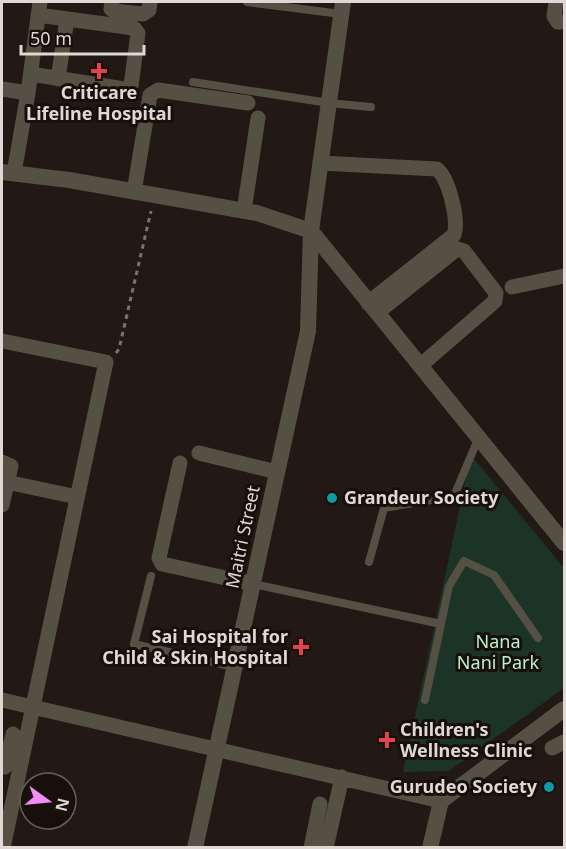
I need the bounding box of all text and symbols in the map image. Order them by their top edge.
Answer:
scale bar [21,18,144,56]
text: 50 m [30,26,72,50]
marker: Criticare Lifeline Hospital [90,62,108,80]
place label: Criticare Lifeline Hospital [26,80,172,125]
street label: Maitri Street [219,483,265,590]
place label: Grandeur Society [344,485,499,509]
marker: Grandeur Society [325,491,339,505]
place label: Sai Hospital for Child & Skin Hospital [102,624,288,669]
park label: Nana Nani Park [457,629,540,674]
marker: Sai Hospital for Child & Skin Hospital [292,638,310,656]
place label: Children's Wellness Clinic [400,717,532,762]
marker: Children's Wellness Clinic [378,731,396,749]
north arrow [18,771,78,831]
place label: Gurudeo Society [390,774,538,798]
marker: Gurudeo Society [542,780,556,794]
text: N [50,796,75,814]

